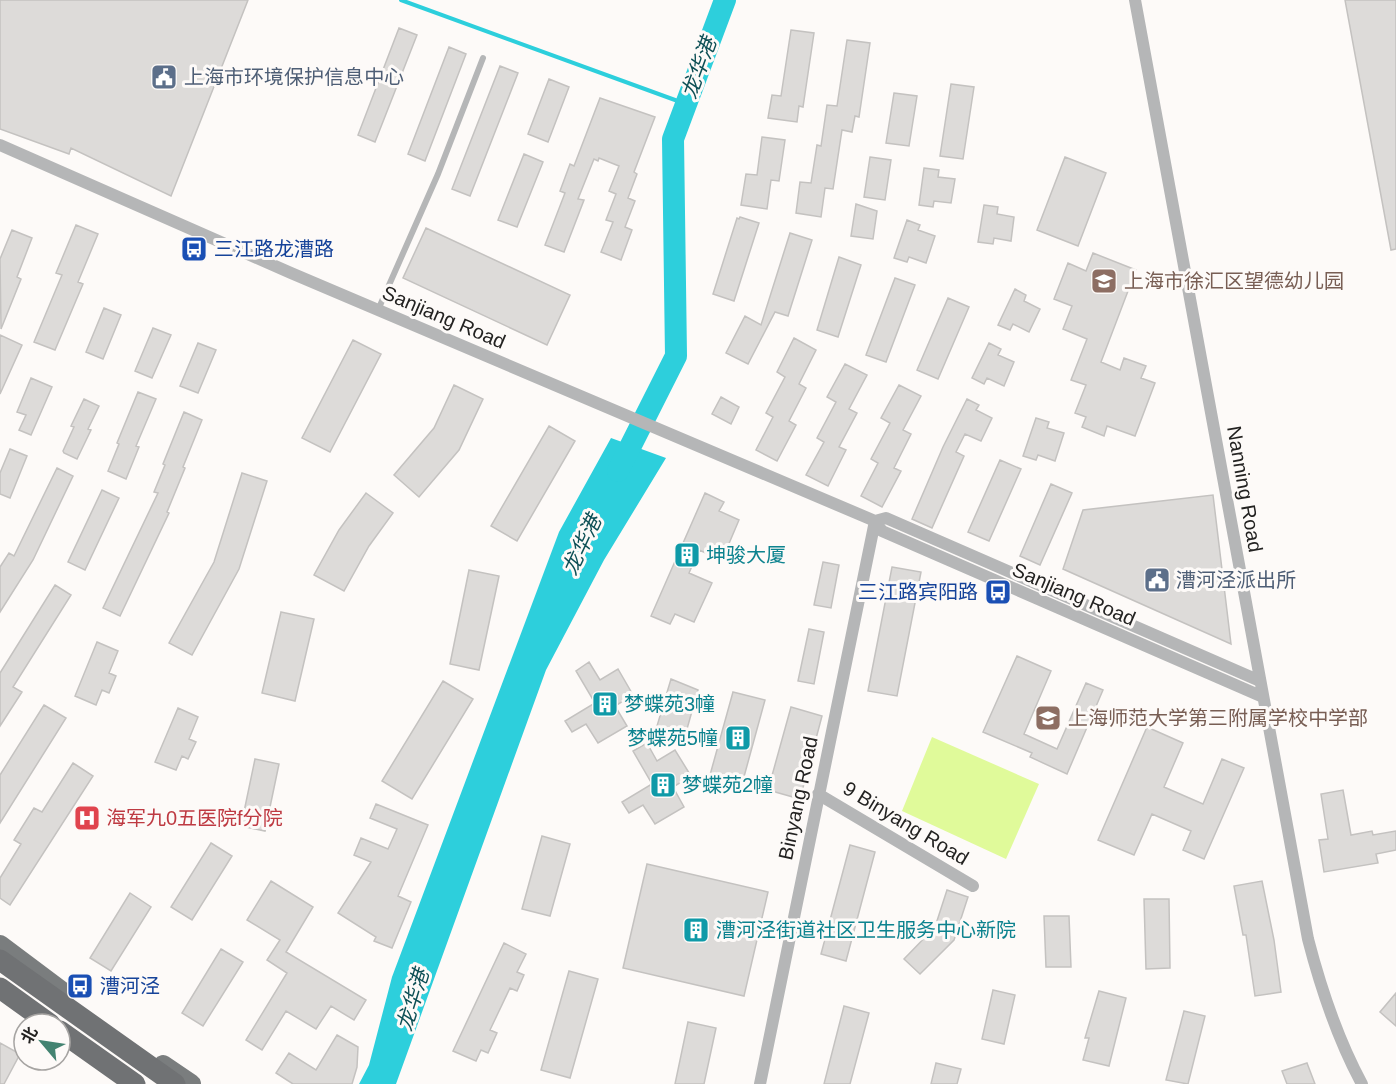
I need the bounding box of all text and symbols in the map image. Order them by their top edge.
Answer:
water label: 龙华港 [677,31,721,101]
public building icon: 上海市环境保护信息中心 [149,62,179,92]
place label: 上海市环境保护信息中心 [184,66,404,88]
bus stop icon: 三江路龙漕路 [179,234,209,264]
place label: 三江路龙漕路 [214,238,334,260]
school or university icon: 上海市徐汇区望德幼儿园 [1089,266,1119,296]
place label: 上海市徐汇区望德幼儿园 [1124,270,1344,292]
street label: Sanjiang Road [379,281,509,353]
street label: Nanning Road [1223,424,1267,554]
water label: 龙华港 [558,509,607,578]
building icon: 坤骏大厦 [672,540,702,570]
place label: 坤骏大厦 [706,544,786,566]
street label: Sanjiang Road [1009,558,1139,630]
public building icon: 漕河泾派出所 [1142,565,1172,595]
place label: 漕河泾派出所 [1176,569,1296,591]
bus stop icon: 三江路宾阳路 [983,577,1013,607]
place label: 三江路宾阳路 [858,581,978,603]
building icon: 梦蝶苑3幢 [590,689,620,719]
place label: 梦蝶苑3幢 [624,693,715,715]
school or university icon: 上海师范大学第三附属学校中学部 [1033,703,1063,733]
place label: 上海师范大学第三附属学校中学部 [1068,707,1368,729]
building icon: 梦蝶苑5幢 [723,723,753,753]
place label: 梦蝶苑5幢 [627,727,718,749]
street label: Binyang Road [774,734,822,862]
building icon: 梦蝶苑2幢 [648,770,678,800]
place label: 梦蝶苑2幢 [682,774,773,796]
street label: 9 Binyang Road [839,777,973,869]
hospital icon: 海军九0五医院f分院 [72,803,102,833]
place label: 海军九0五医院f分院 [106,807,283,829]
building icon: 漕河泾街道社区卫生服务中心新院 [681,915,711,945]
place label: 漕河泾街道社区卫生服务中心新院 [716,919,1016,941]
water label: 龙华港 [392,963,434,1033]
bus stop icon: 漕河泾 [65,971,95,1001]
place label: 漕河泾 [100,975,160,997]
north arrow [12,1012,72,1072]
text: 北 [18,1024,41,1046]

